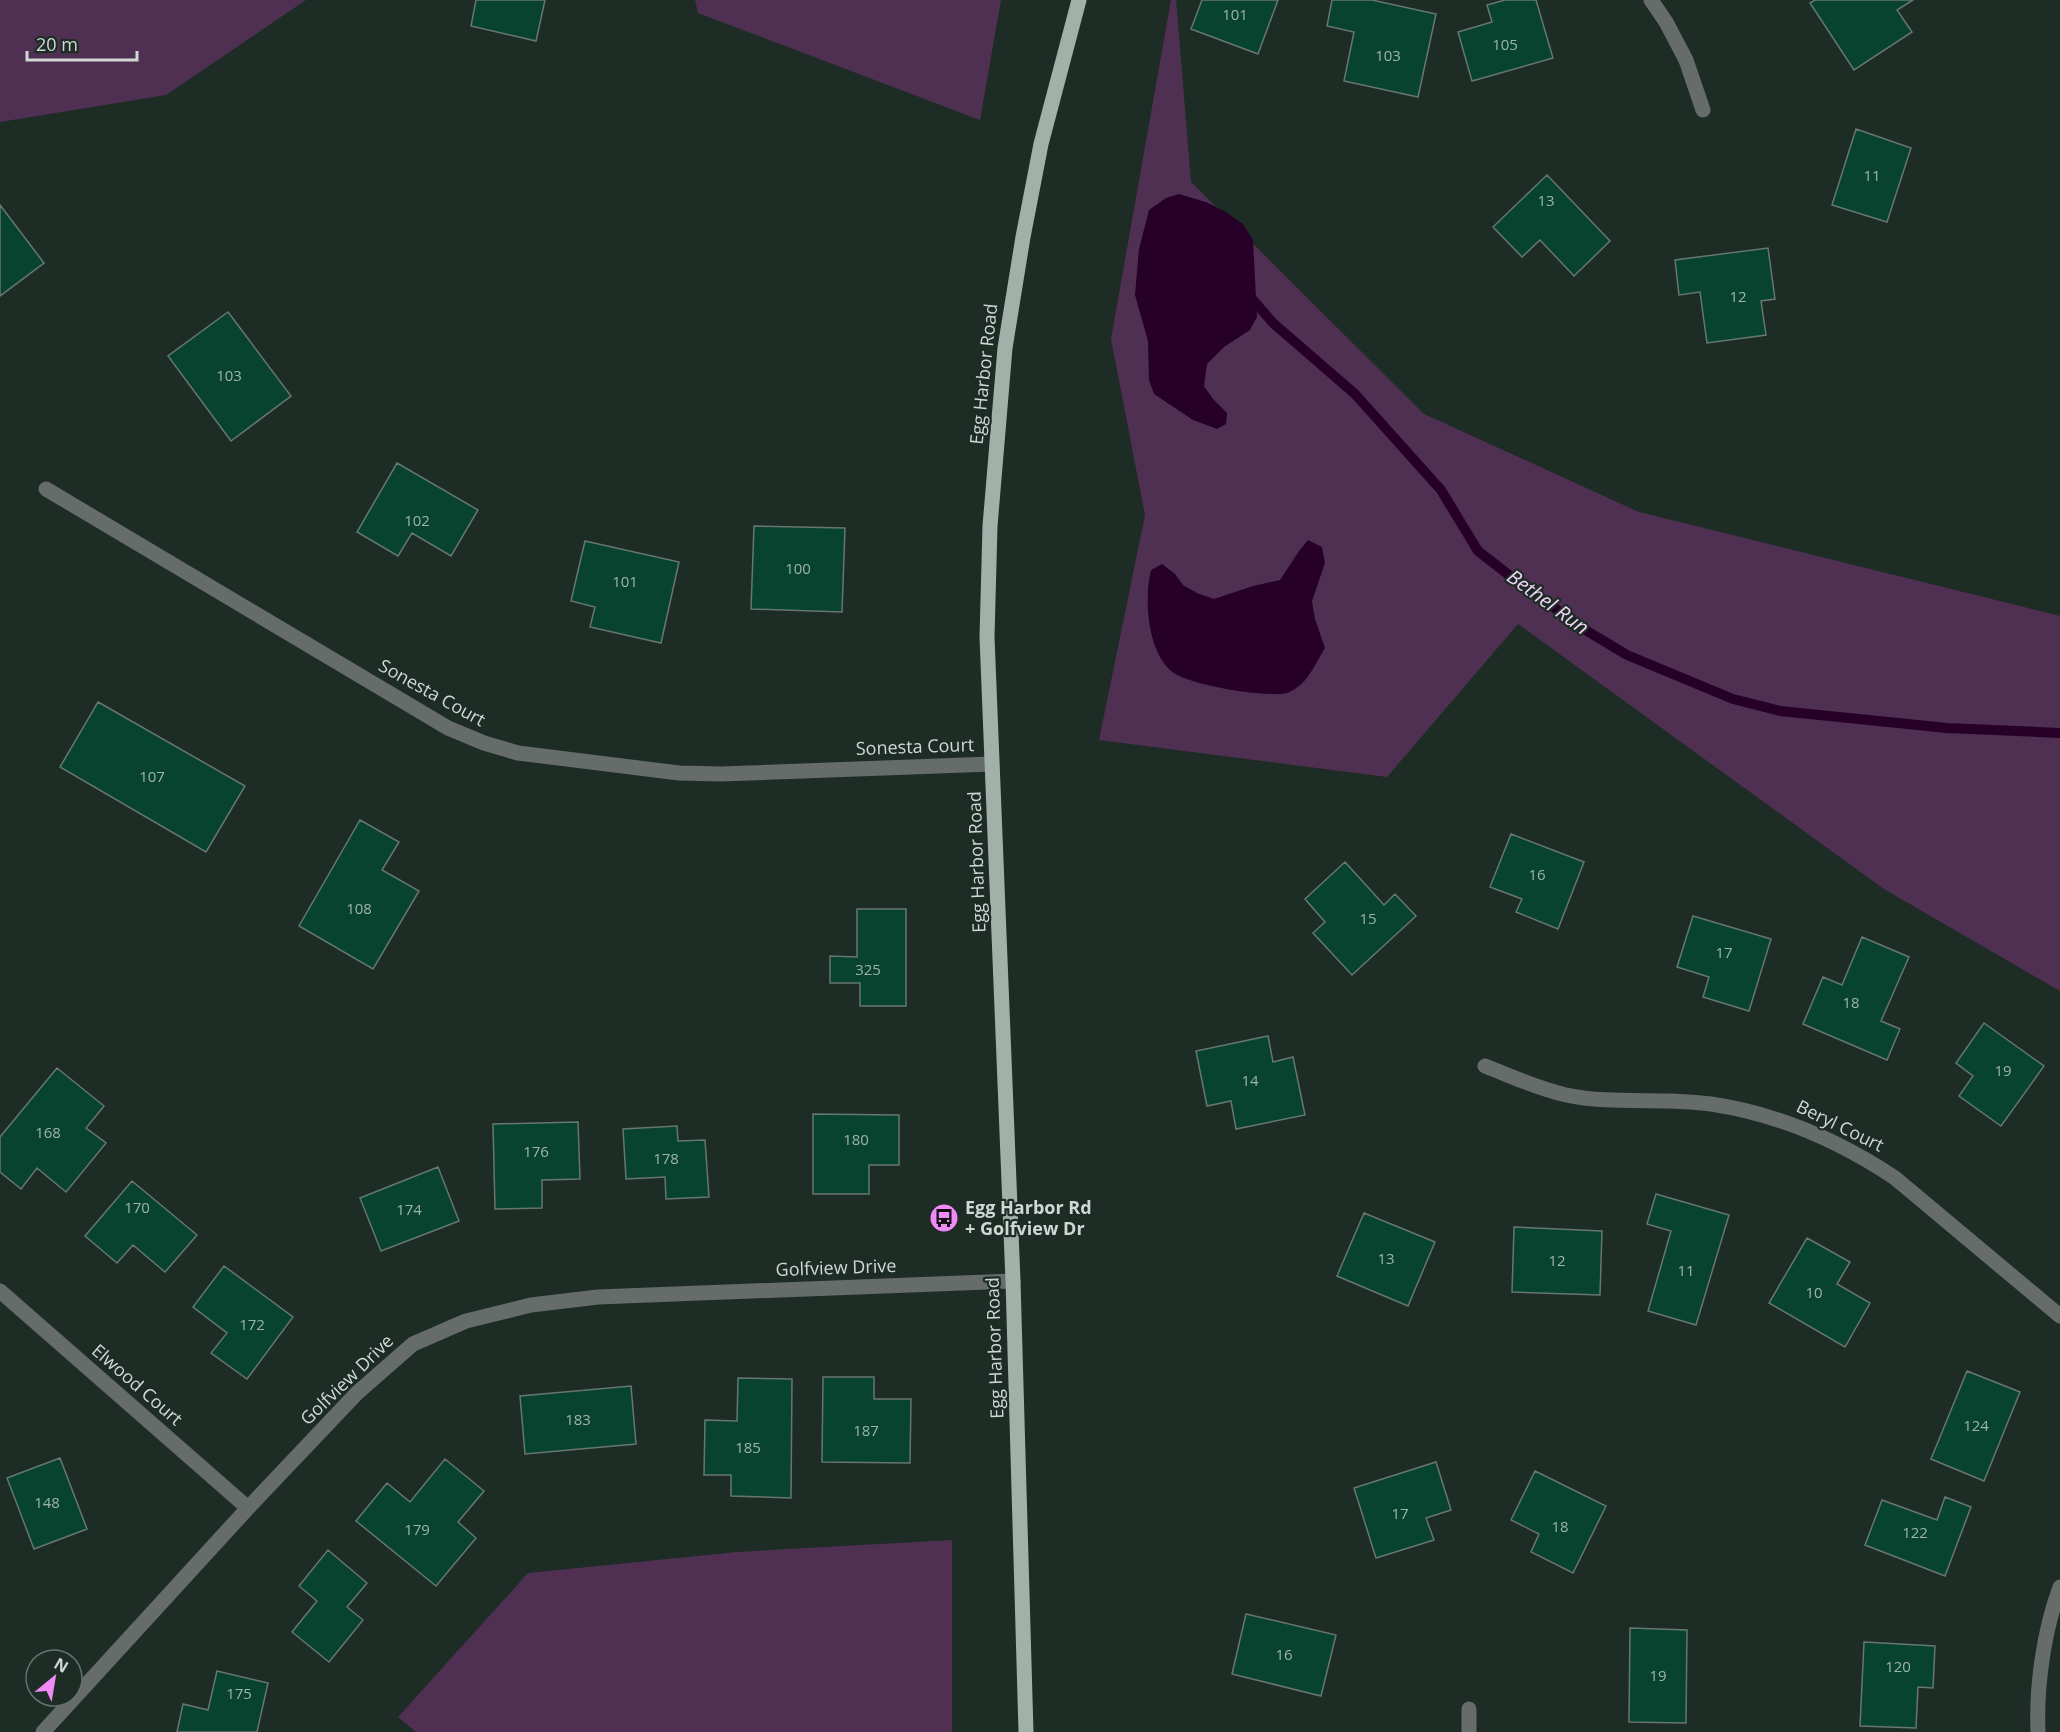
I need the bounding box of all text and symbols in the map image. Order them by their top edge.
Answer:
house number: 101 [1222,4,1248,24]
scale bar [27,24,136,62]
text: 20 m [36,32,78,56]
house number: 105 [1492,34,1518,54]
house number: 103 [1375,45,1401,65]
house number: 11 [1863,165,1881,185]
house number: 13 [1537,190,1555,210]
house number: 12 [1729,286,1747,306]
street label: Egg Harbor Road [964,302,1002,446]
house number: 103 [216,365,242,385]
house number: 102 [404,510,430,530]
house number: 100 [785,558,811,578]
water label: Bethel Run [1502,563,1595,640]
house number: 101 [612,571,638,591]
street label: Sonesta Court [375,653,490,731]
street label: Sonesta Court [855,732,975,760]
house number: 107 [139,766,165,786]
street label: Egg Harbor Road [962,791,990,933]
house number: 16 [1528,864,1546,884]
house number: 108 [346,898,372,918]
house number: 15 [1359,908,1377,928]
house number: 17 [1715,942,1733,962]
house number: 325 [855,959,881,979]
house number: 18 [1842,992,1860,1012]
house number: 19 [1994,1060,2012,1080]
house number: 14 [1241,1070,1259,1090]
street label: Beryl Court [1793,1094,1888,1157]
house number: 168 [35,1122,61,1142]
house number: 180 [843,1129,869,1149]
house number: 176 [523,1141,549,1161]
house number: 178 [653,1148,679,1168]
place label: Egg Harbor Rd + Golfview Dr [965,1195,1092,1240]
house number: 170 [124,1197,150,1217]
house number: 174 [396,1199,422,1219]
bus stop icon: Egg Harbor Rd + Golfview Dr [928,1202,960,1234]
house number: 13 [1377,1248,1395,1268]
house number: 12 [1548,1250,1566,1270]
street label: Golfview Drive [775,1253,897,1281]
house number: 11 [1677,1260,1695,1280]
street label: Egg Harbor Road [980,1277,1008,1419]
house number: 10 [1805,1282,1823,1302]
house number: 172 [239,1314,265,1334]
street label: Golfview Drive [295,1329,398,1430]
street label: Elwood Court [87,1338,188,1430]
house number: 183 [565,1409,591,1429]
house number: 124 [1963,1415,1989,1435]
house number: 187 [853,1420,879,1440]
house number: 185 [735,1437,761,1457]
house number: 148 [34,1492,60,1512]
house number: 17 [1391,1503,1409,1523]
house number: 18 [1551,1516,1569,1536]
house number: 179 [404,1519,430,1539]
house number: 122 [1902,1522,1928,1542]
house number: 16 [1275,1644,1293,1664]
north arrow [24,1648,84,1708]
text: N [50,1652,73,1678]
house number: 120 [1885,1656,1911,1676]
house number: 19 [1649,1665,1667,1685]
house number: 175 [226,1683,252,1703]

